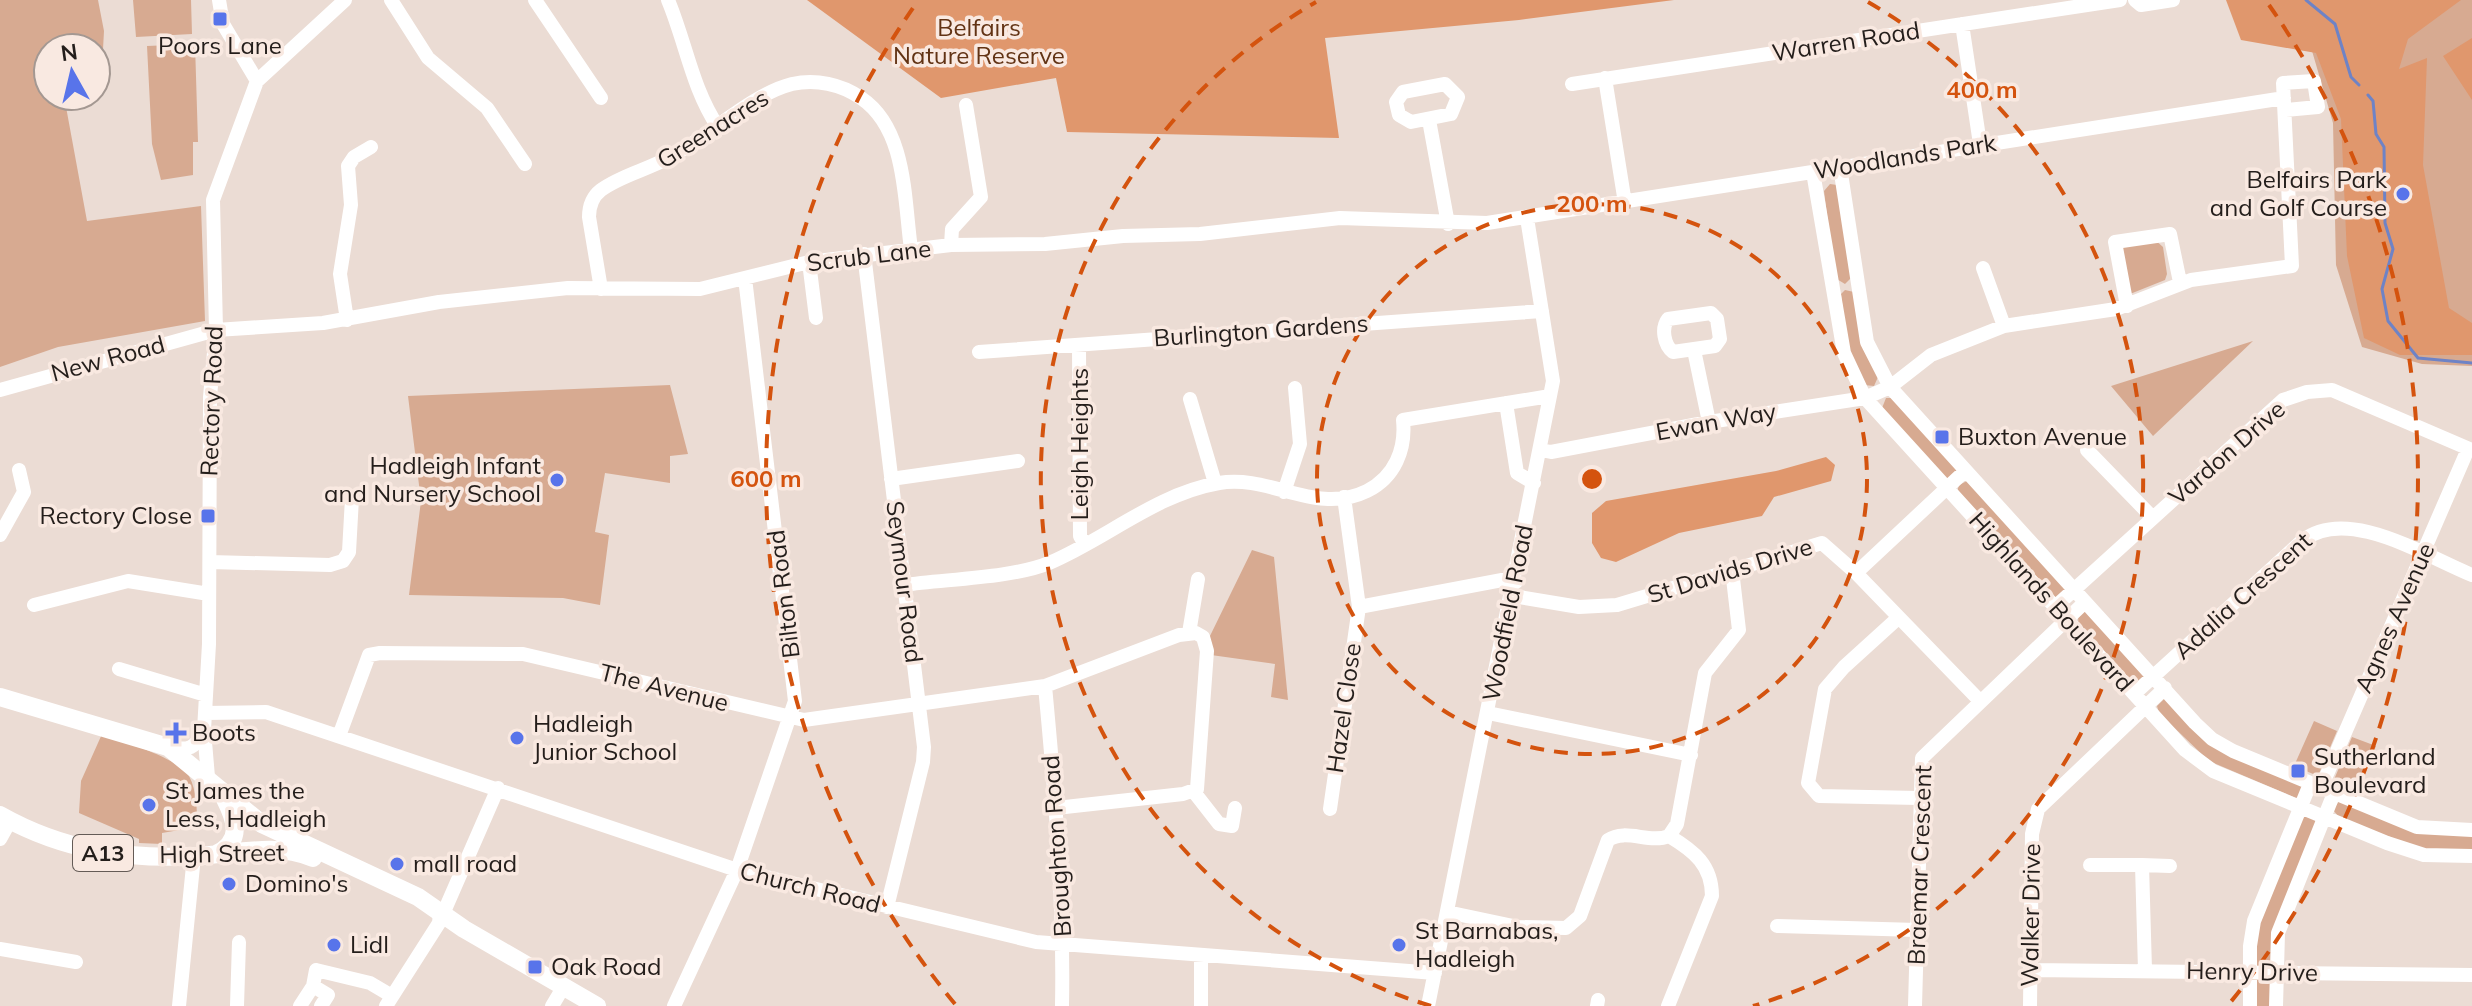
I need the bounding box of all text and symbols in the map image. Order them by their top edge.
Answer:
marker: Poors Lane [211,10,229,28]
park label: Belfairs Nature Reserve [893,12,1065,70]
street label: Warren Road [1770,15,1922,67]
place label: Poors Lane [158,30,282,60]
north arrow [32,32,112,112]
text: N [59,37,79,67]
text: 400 m [1946,74,2018,104]
street label: Greenacres [651,82,774,174]
street label: Woodlands Park [1811,127,1999,185]
place label: Belfairs Park and Golf Course [2210,164,2388,222]
marker: Belfairs Park and Golf Course [2394,185,2412,203]
text: 200 m [1556,188,1628,218]
street label: Scrub Lane [805,233,933,277]
street label: Burlington Gardens [1153,308,1369,352]
street label: Rectory Road [193,325,229,477]
street label: New Road [47,328,168,388]
street label: Leigh Heights [1064,368,1094,520]
street label: Vardon Drive [2162,393,2291,511]
street label: Ewan Way [1653,396,1779,446]
place label: Buxton Avenue [1958,421,2127,451]
marker: Buxton Avenue [1933,428,1951,446]
place label: Hadleigh Infant and Nursery School [324,450,541,508]
text: 600 m [730,463,802,493]
centre of rings [1578,465,1606,493]
marker: Hadleigh Infant and Nursery School [548,471,566,489]
street label: Seymour Road [880,499,930,665]
place label: Rectory Close [40,500,192,530]
street label: Highlands Boulevard [1963,505,2140,697]
marker: Rectory Close [199,507,217,525]
street label: Woodfield Road [1475,522,1539,704]
street label: Adalia Crescent [2167,525,2318,665]
street label: Bilton Road [760,528,806,660]
street label: St Davids Drive [1644,531,1816,609]
street label: Agnes Avenue [2348,538,2441,697]
street label: Hazel Close [1319,641,1367,775]
street label: The Avenue [597,657,732,717]
place label: Hadleigh Junior School [533,708,677,766]
place label: Boots [192,717,256,747]
marker: Boots [167,724,185,742]
marker: Hadleigh Junior School [508,729,526,747]
place label: Sutherland Boulevard [2314,741,2436,799]
street label: Broughton Road [1035,754,1077,938]
marker: Sutherland Boulevard [2289,762,2307,780]
street label: Braemar Crescent [1901,765,1937,965]
place label: St James the Less, Hadleigh [165,775,327,833]
marker: St James the Less, Hadleigh [140,796,158,814]
road number: A13 [73,835,133,871]
street label: High Street [159,837,285,869]
street label: Walker Drive [2014,843,2046,987]
place label: mall road [413,848,517,878]
marker: mall road [388,855,406,873]
street label: Church Road [737,855,884,919]
place label: Domino's [245,868,348,898]
marker: Domino's [220,875,238,893]
place label: St Barnabas, Hadleigh [1415,915,1559,973]
place label: Lidl [350,929,389,959]
marker: Lidl [325,936,343,954]
marker: St Barnabas, Hadleigh [1390,936,1408,954]
place label: Oak Road [551,951,661,981]
street label: Henry Drive [2186,955,2318,987]
marker: Oak Road [526,958,544,976]

